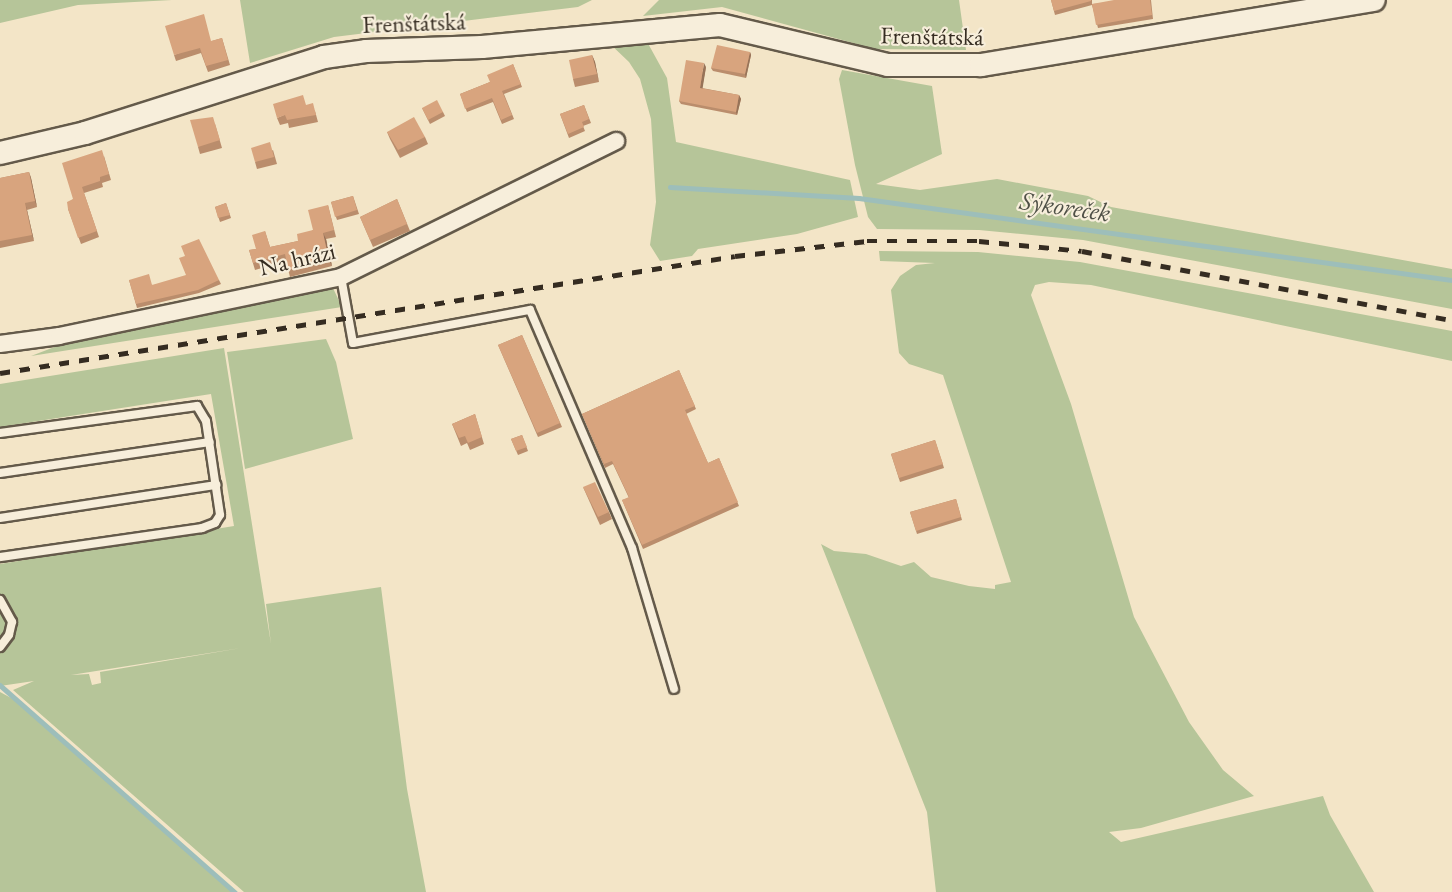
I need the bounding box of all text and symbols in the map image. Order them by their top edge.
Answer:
street label: Frenštátská [362,7,466,39]
street label: Frenštátská [880,21,984,51]
water label: Sýkoreček [1018,185,1112,229]
street label: Na hrázi [256,236,338,282]

